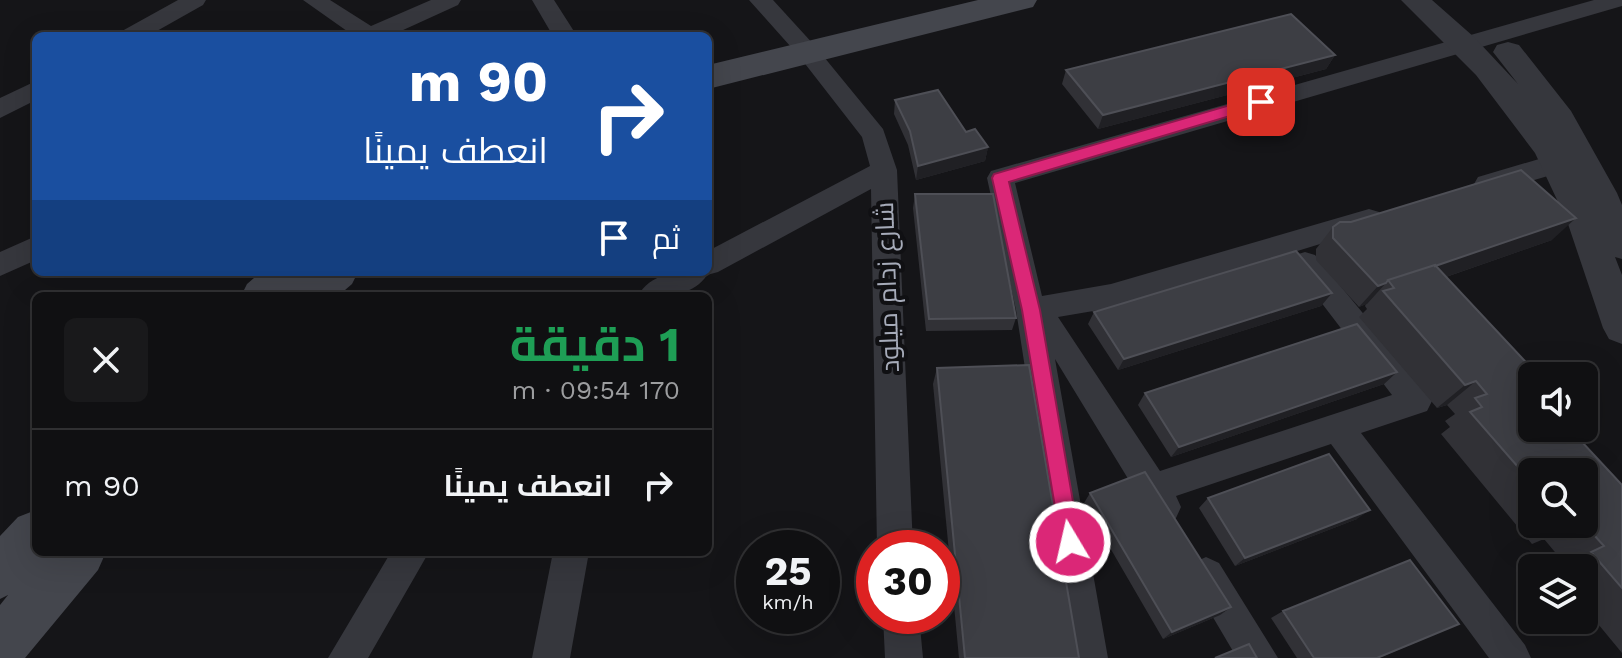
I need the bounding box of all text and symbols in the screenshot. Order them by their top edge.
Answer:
text: 90 m [409,49,548,115]
icon: right [576,64,680,168]
pin [1227,68,1295,136]
icon: arrive [1239,80,1283,124]
text: انعطف يمينًا [363,130,548,172]
street label: شارع زدام ميلود [869,201,908,373]
icon: arrive [592,216,636,260]
text: ثم [652,221,680,256]
text: 1 دقيقة [510,316,680,373]
button: close [64,318,148,402]
map controls [1518,362,1598,634]
button: sound [1518,362,1598,442]
text: 170 m · 09:54 [511,375,680,405]
button: search [1518,458,1598,538]
icon: right [636,463,680,507]
text: 90 m [64,468,140,503]
text: انعطف يمينًا [443,468,612,503]
position arrow [1028,500,1112,584]
speed limit sign: 30 [856,530,960,634]
text: 25 [764,548,812,595]
button: layers [1518,554,1598,634]
text: km/h [762,590,814,614]

